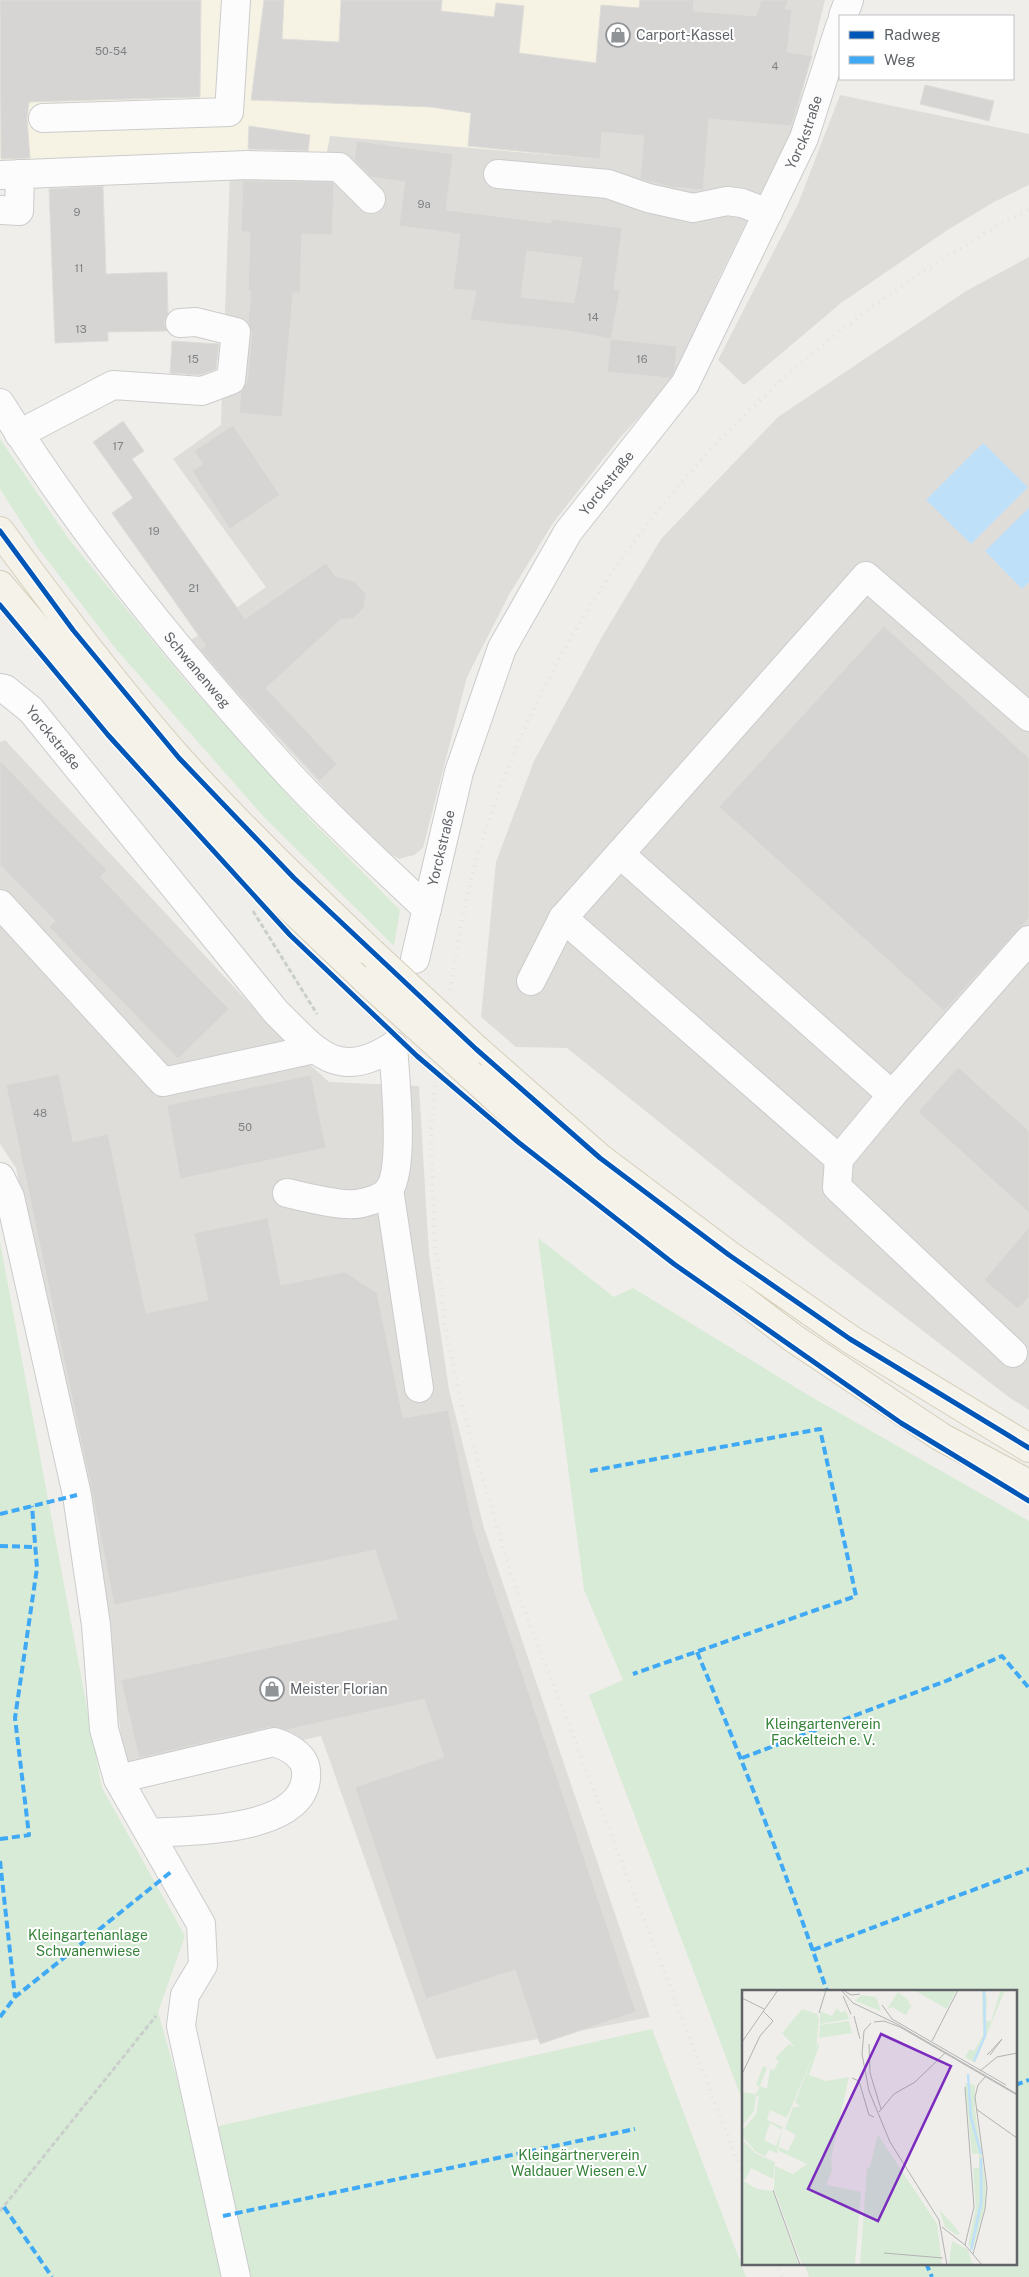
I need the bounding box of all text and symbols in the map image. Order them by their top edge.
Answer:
legend [839,15,1014,80]
shop icon: Carport-Kassel [605,22,631,48]
text: Radweg [884,26,941,43]
place label: Carport-Kassel [636,27,734,43]
house number: 50-54 [95,45,127,57]
text: Weg [884,51,915,68]
house number: 4 [772,60,779,72]
street label: Yorckstraße [782,93,825,172]
house number: 9a [418,198,430,210]
house number: 9 [74,206,81,218]
house number: 11 [75,262,83,274]
house number: 14 [587,311,599,323]
house number: 13 [75,323,87,335]
house number: 15 [187,353,199,365]
house number: 16 [636,353,648,365]
house number: 17 [112,440,124,452]
street label: Yorckstraße [576,448,637,519]
house number: 19 [148,525,160,537]
house number: 21 [188,582,200,594]
street label: Schwanenweg [161,628,234,711]
street label: Yorckstraße [23,702,84,773]
street label: Yorckstraße [424,808,458,888]
house number: 48 [33,1107,47,1119]
house number: 50 [238,1121,252,1133]
shop icon: Meister Florian [259,1676,285,1702]
place label: Meister Florian [290,1681,388,1697]
park label: Kleingartenverein Fackelteich e. V. [765,1716,881,1748]
park label: Kleingartenanlage Schwanenwiese [28,1927,148,1959]
inset map [742,1990,1016,2264]
park label: Kleingärtnerverein Waldauer Wiesen e.V [511,2147,648,2179]

